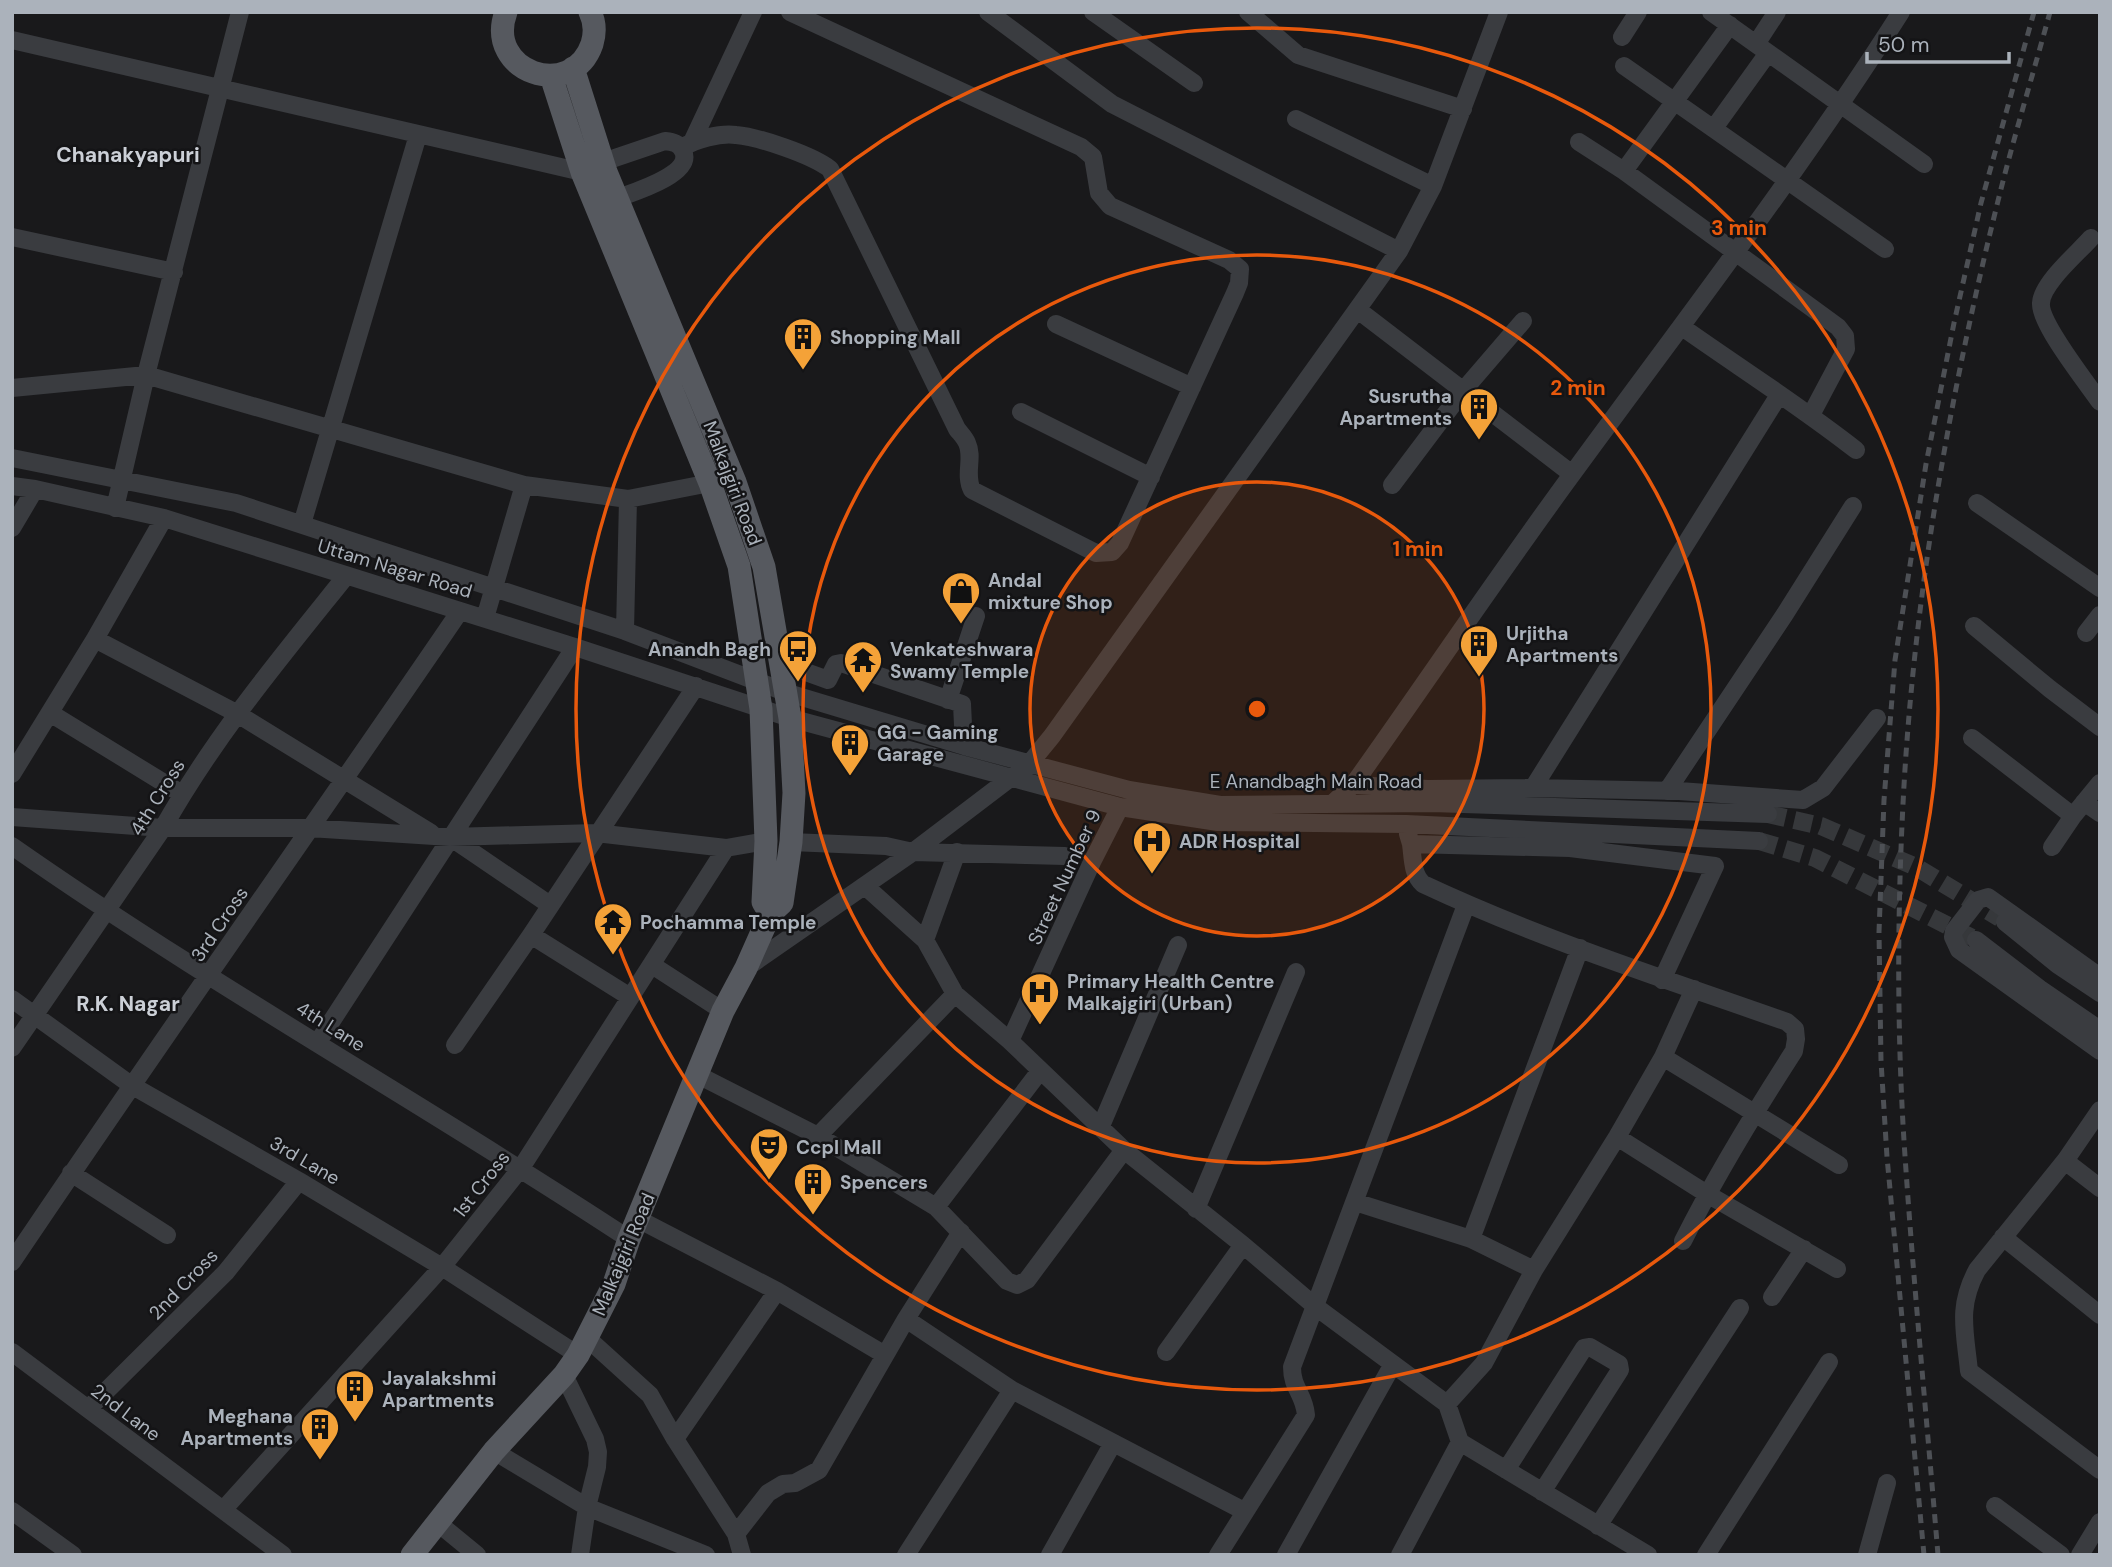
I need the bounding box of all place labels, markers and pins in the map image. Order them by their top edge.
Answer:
building icon: Shopping Mall [782,316,824,371]
place label: Shopping Mall [830,325,961,350]
place label: Susrutha Apartments [1340,384,1452,431]
building icon: Susrutha Apartments [1458,386,1500,441]
place label: Andal mixture Shop [988,568,1113,615]
shop icon: Andal mixture Shop [940,570,982,625]
place label: Urjitha Apartments [1506,621,1618,668]
building icon: Urjitha Apartments [1458,623,1500,678]
bus stop icon: Anandh Bagh [777,628,819,683]
place label: Anandh Bagh [648,637,771,662]
place label: Venkateshwara Swamy Temple [890,637,1033,684]
temple icon: Venkateshwara Swamy Temple [842,639,884,694]
centre of rings [1245,697,1269,721]
place label: GG - Gaming Garage [877,720,999,767]
building icon: GG - Gaming Garage [829,722,871,777]
hospital icon: ADR Hospital [1131,820,1173,875]
place label: ADR Hospital [1179,829,1300,854]
temple icon: Pochamma Temple [592,901,634,956]
place label: Pochamma Temple [640,910,816,935]
place label: Primary Health Centre Malkajgiri (Urban) [1067,969,1274,1016]
hospital icon: Primary Health Centre Malkajgiri (Urban) [1019,971,1061,1026]
theatre icon: Ccpl Mall [748,1126,790,1181]
place label: Ccpl Mall [796,1135,882,1160]
building icon: Spencers [792,1161,834,1216]
place label: Spencers [840,1170,928,1195]
place label: Jayalakshmi Apartments [382,1366,497,1413]
building icon: Jayalakshmi Apartments [334,1368,376,1423]
place label: Meghana Apartments [181,1404,293,1451]
building icon: Meghana Apartments [299,1406,341,1461]

